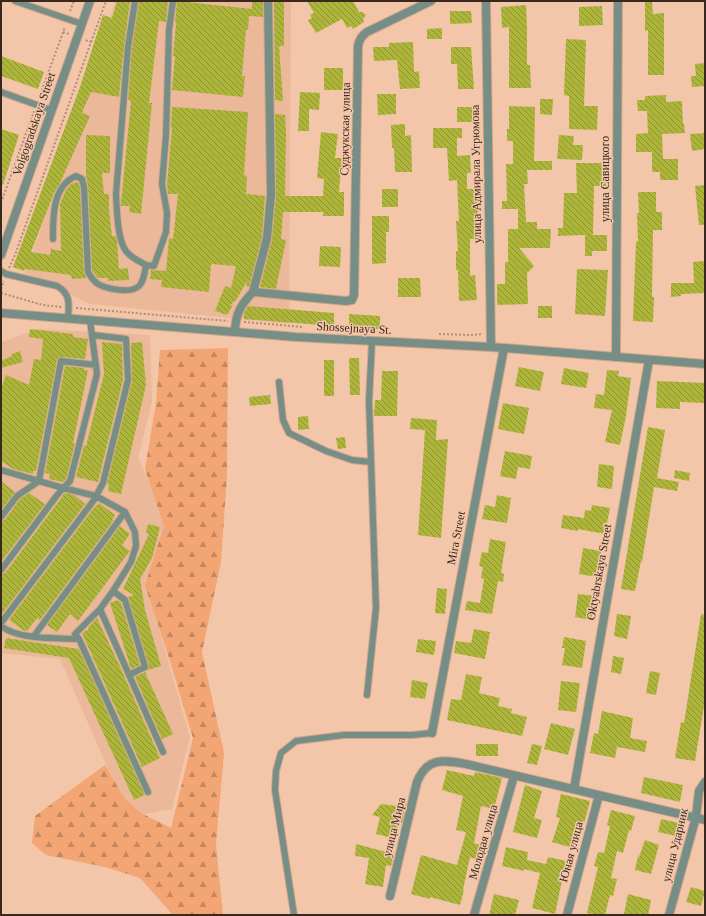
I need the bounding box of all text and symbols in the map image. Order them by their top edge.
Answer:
street label: Volgogradskaya Street [10,70,58,177]
street label: Суджукская улица [337,82,353,176]
street label: улица Адмирала Угрюмова [468,104,484,243]
street label: улица Савицкого [598,136,612,222]
street label: Shossejnaya St. [316,319,392,337]
street label: Mira Street [444,509,468,566]
street label: Oktyabrskaya Street [584,522,614,621]
street label: улица Мира [380,795,408,858]
street label: Молодая улица [466,802,501,881]
street label: улица Ударник [659,806,691,883]
street label: Юная улица [556,819,586,884]

